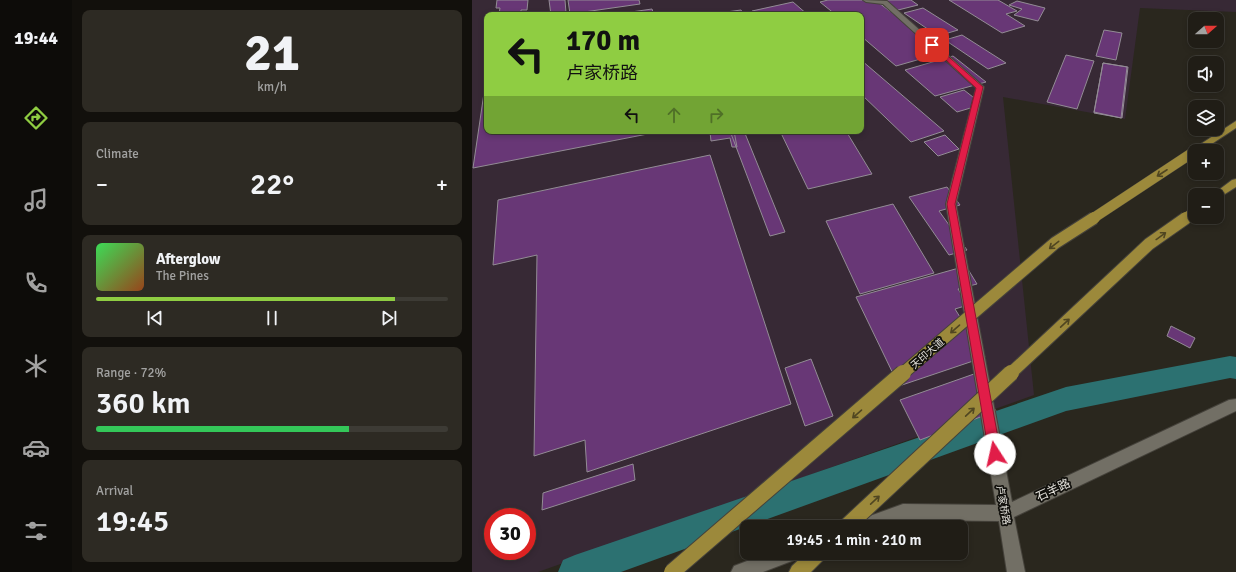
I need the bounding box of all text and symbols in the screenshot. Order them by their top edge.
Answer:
north arrow [1188,12,1224,48]
map controls [1188,12,1224,224]
text: 21 [244,21,300,85]
text: 170 m [566,24,640,58]
text: 19:44 [14,27,58,49]
icon: left [500,28,552,80]
pin [915,28,949,62]
icon: arrive [921,34,943,56]
button: sound [1188,56,1224,92]
text: 卢家桥路 [566,62,638,84]
text: km/h [257,79,287,95]
button: layers [1188,100,1224,136]
icon: directions [22,104,50,132]
icon: left [621,104,643,126]
icon: ahead [663,104,685,126]
icon: right [705,104,727,126]
button: + [1188,144,1224,180]
text: Climate [96,146,139,162]
text: 22° [250,166,294,203]
one-way arrow [1157,168,1168,177]
text: − [96,171,108,198]
text: + [436,171,448,198]
icon: music [22,186,50,214]
button: − [1188,188,1224,224]
one-way arrow [1155,232,1166,240]
one-way arrow [1049,240,1060,249]
text: Afterglow [156,250,220,268]
text: The Pines [156,268,209,284]
icon: phone [22,269,50,297]
icon: previous [144,307,166,329]
icon: pause [261,307,283,329]
icon: next [378,307,400,329]
one-way arrow [1060,318,1070,328]
one-way arrow [950,325,961,334]
street label: 天印大道 [909,336,947,371]
icon: climate [22,352,50,380]
text: Range · 72% [96,365,166,381]
text: 360 km [96,385,191,422]
one-way arrow [965,407,975,416]
one-way arrow [851,409,862,418]
position arrow [974,433,1016,475]
icon: car [22,434,50,462]
street label: 石羊路 [1034,476,1073,505]
text: Arrival [96,483,133,499]
street label: 卢家桥路 [994,484,1012,526]
one-way arrow [870,496,880,505]
text: 19:45 [96,503,169,540]
speed limit sign: 30 [484,508,536,560]
icon: filters [22,517,50,545]
text: 19:45 · 1 min · 210 m [787,531,921,549]

